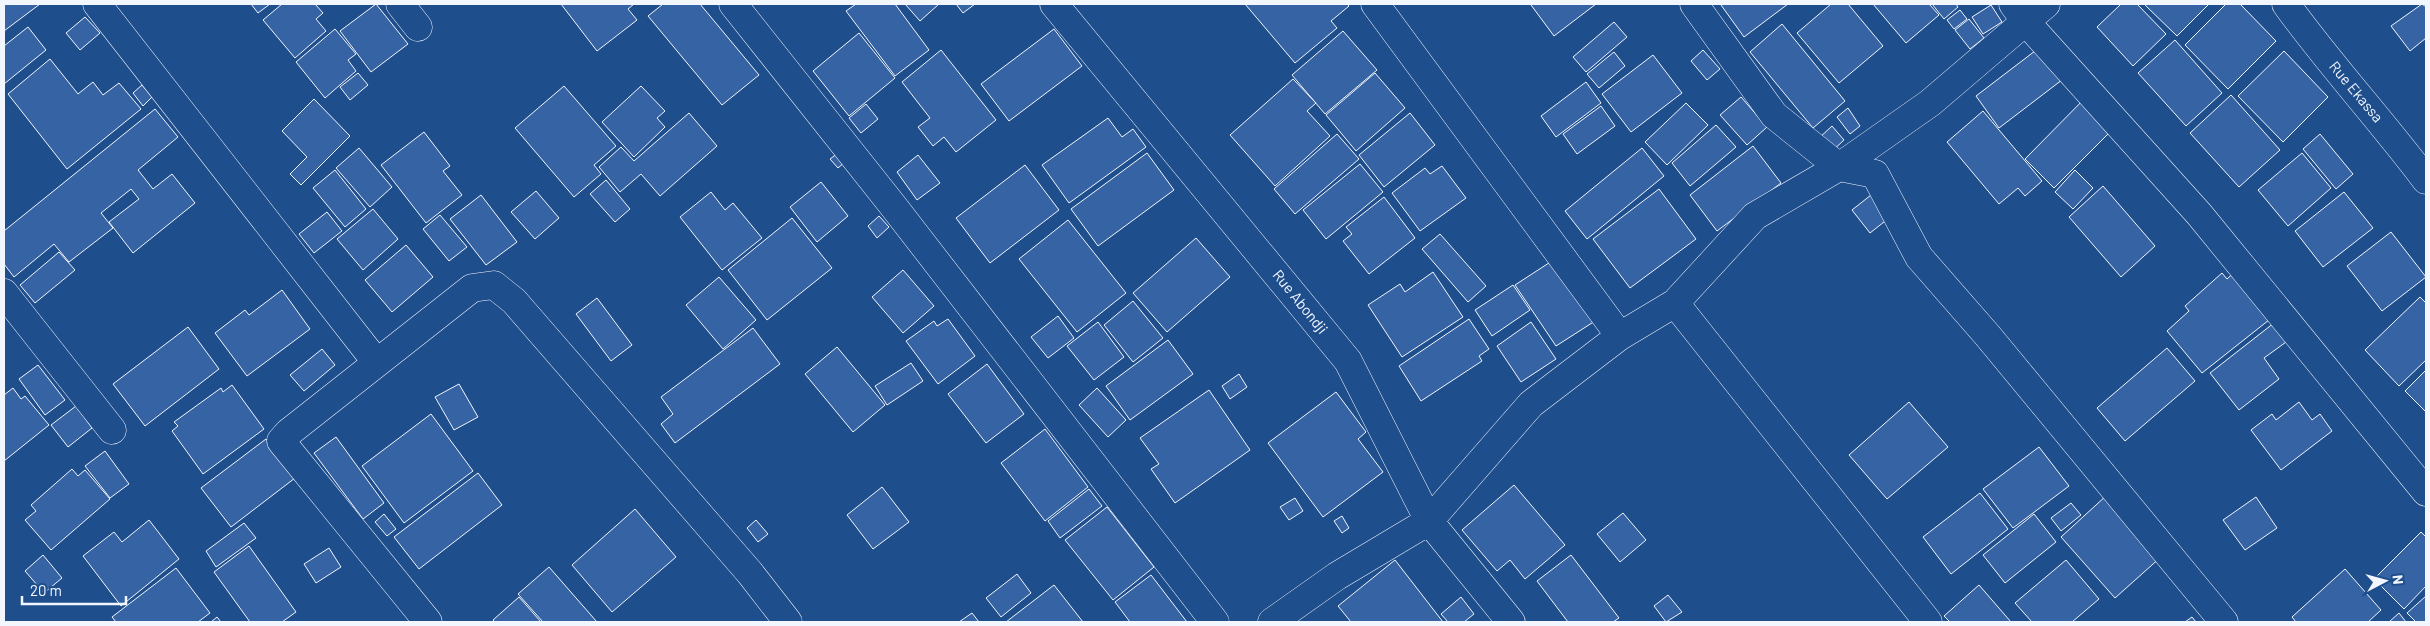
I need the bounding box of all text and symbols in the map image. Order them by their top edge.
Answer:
street label: Rue Ekassa [2326,57,2388,126]
street label: Rue Abondji [1269,266,1332,337]
north arrow [2360,556,2410,606]
scale bar [22,574,126,606]
text: N [2389,574,2407,585]
text: 20 m [30,581,62,599]

